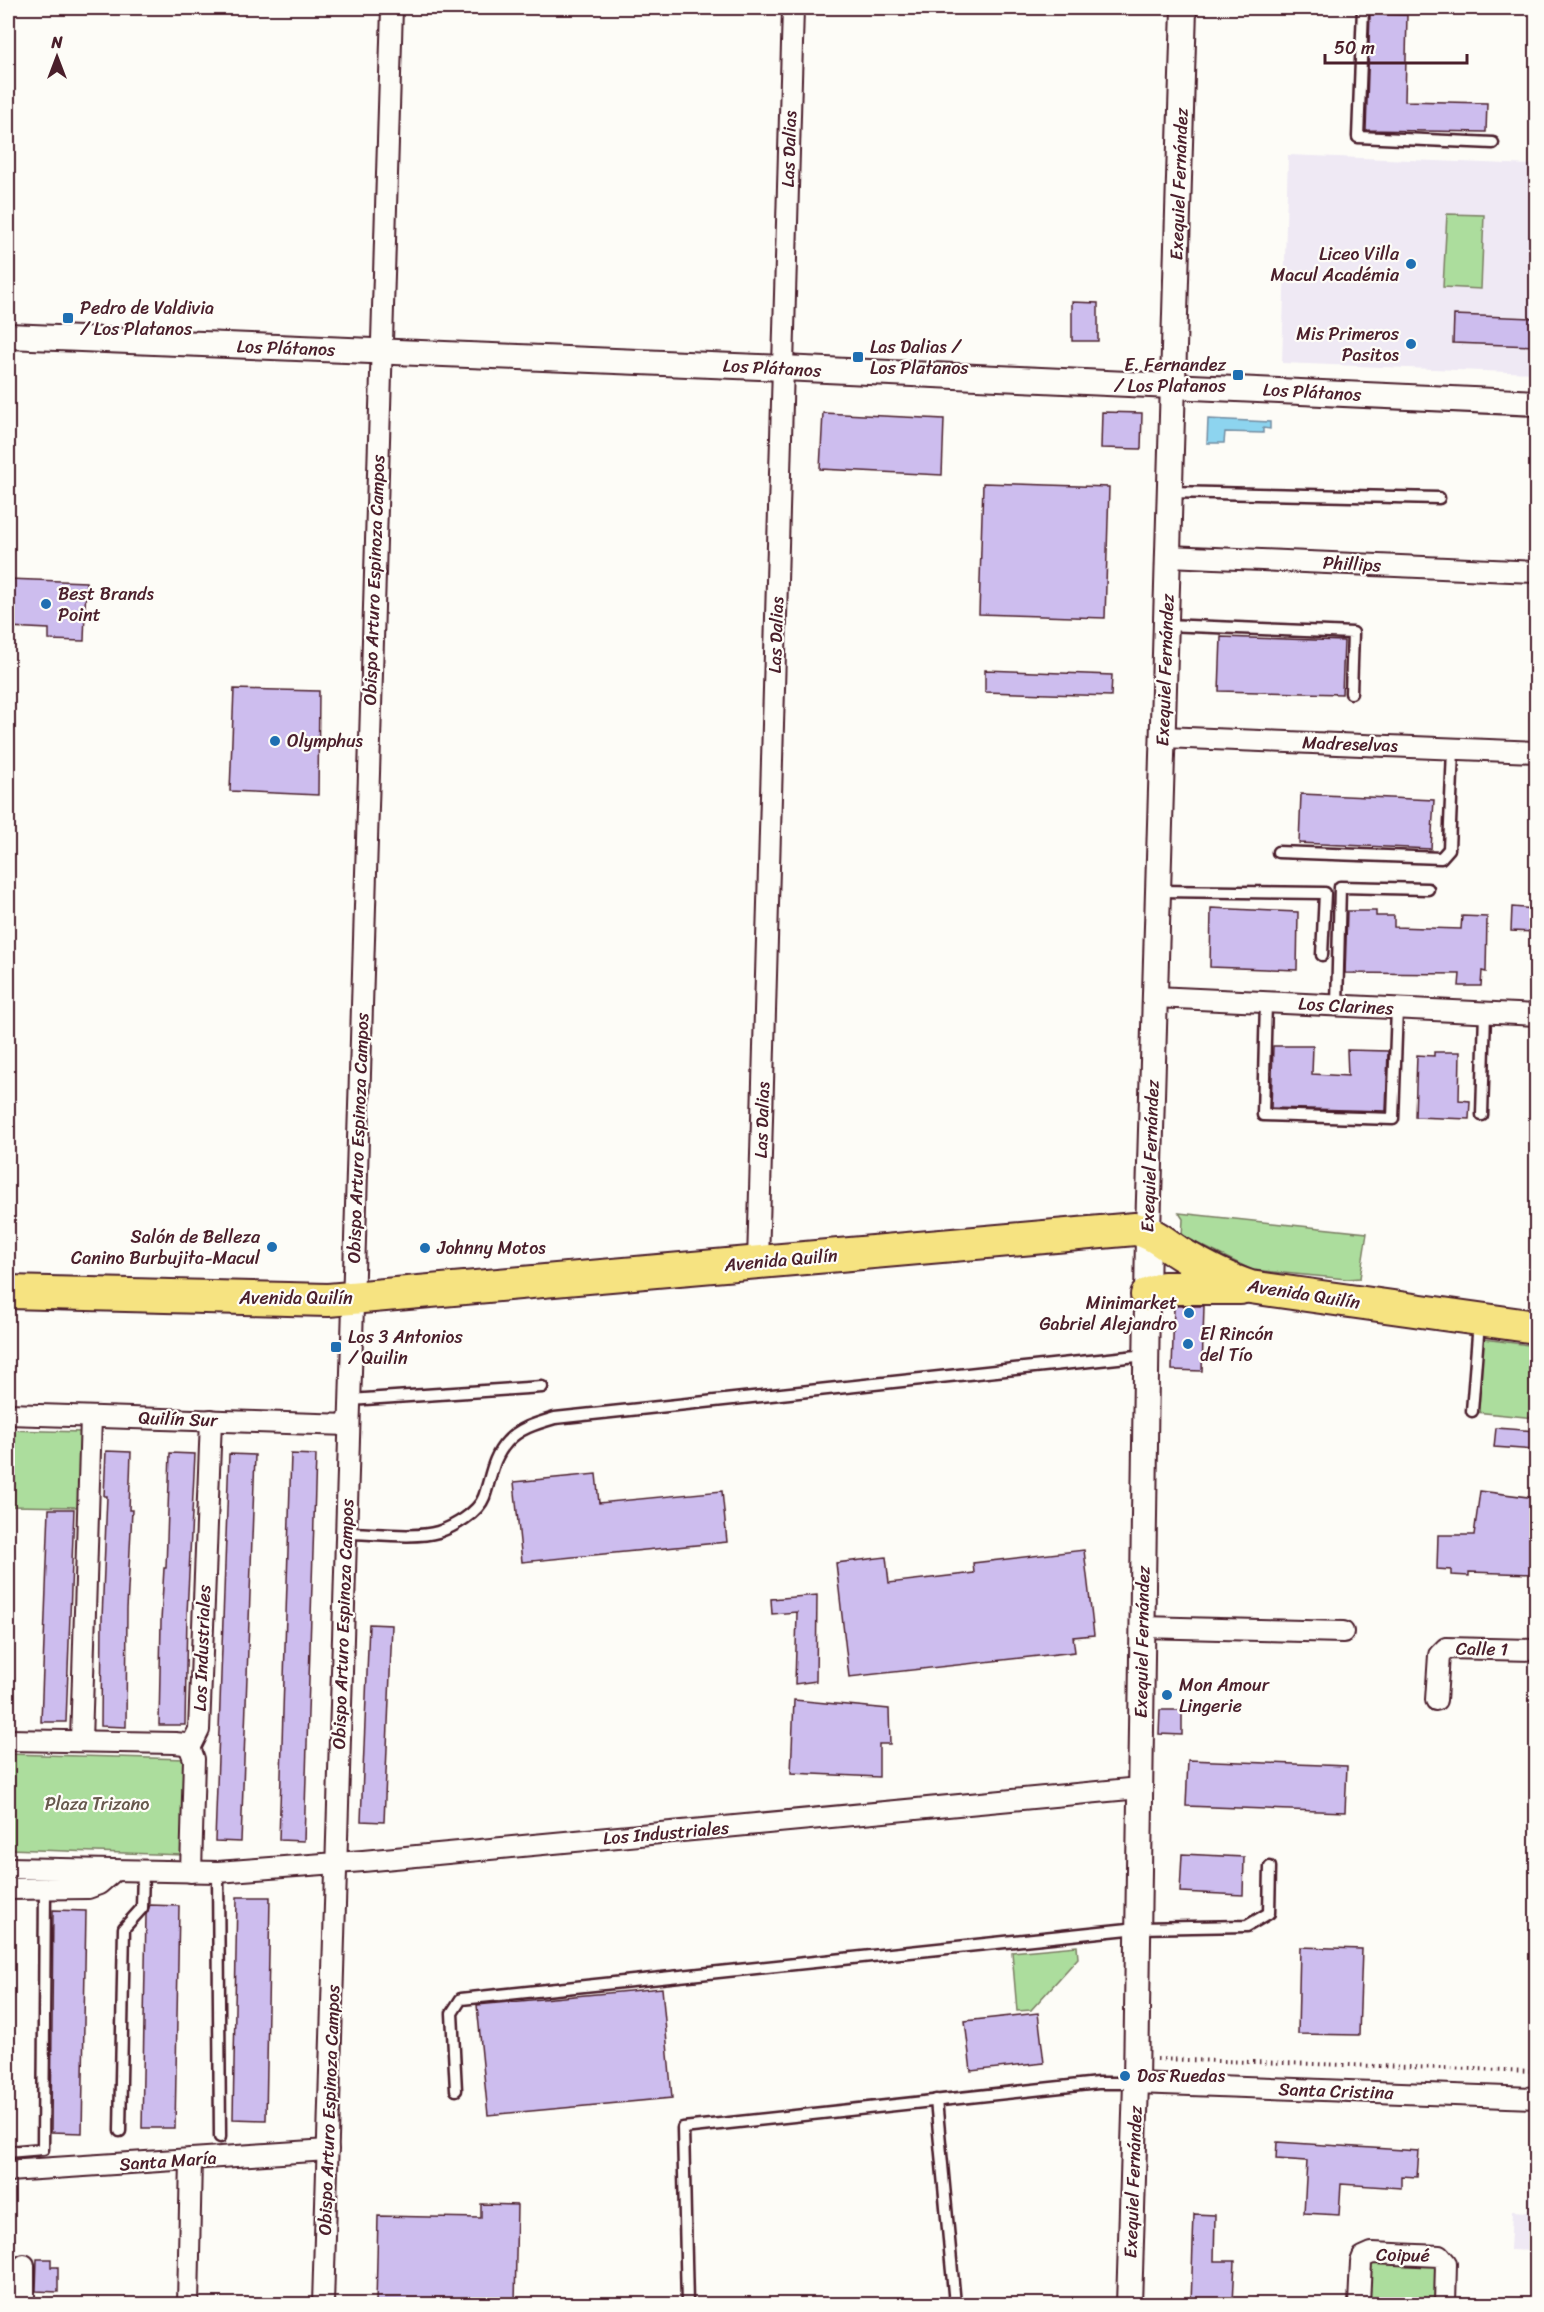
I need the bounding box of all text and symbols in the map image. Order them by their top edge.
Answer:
north arrow [27,27,87,87]
scale bar [1325,27,1468,65]
text: N [50,28,63,57]
text: 50 m [1334,32,1375,64]
street label: Exequiel Fernández [1160,107,1198,261]
street label: Las Dalias [772,110,806,188]
place label: Liceo Villa Macul Académia [1270,238,1400,291]
marker: Liceo Villa Macul Académia [1404,257,1418,271]
place label: Pedro de Valdivia / Los Platanos [80,292,214,345]
marker: Pedro de Valdivia / Los Platanos [61,311,75,325]
place label: Mis Primeros Pasitos [1296,318,1400,371]
street label: Los Plátanos [236,330,337,366]
place label: Las Dalias / Los Platanos [870,331,969,384]
marker: Mis Primeros Pasitos [1404,337,1418,351]
street label: Los Plátanos [722,349,823,387]
place label: E. Fernandez / Los Platanos [1114,349,1227,402]
marker: Las Dalias / Los Platanos [851,350,865,364]
marker: E. Fernandez / Los Platanos [1231,368,1245,382]
street label: Los Plátanos [1262,373,1363,411]
street label: Obispo Arturo Espinoza Campos [354,454,394,706]
street label: Phillips [1322,546,1383,582]
place label: Best Brands Point [58,578,155,631]
street label: Exequiel Fernández [1146,593,1184,747]
street label: Las Dalias [759,596,793,674]
marker: Best Brands Point [39,597,53,611]
place label: Olymphus [287,725,364,757]
street label: Madreselvas [1302,726,1399,762]
marker: Olymphus [268,734,282,748]
street label: Los Clarines [1298,988,1395,1025]
street label: Obispo Arturo Espinoza Campos [338,1012,378,1264]
street label: Exequiel Fernández [1131,1079,1169,1233]
street label: Las Dalias [745,1081,779,1159]
place label: Salón de Belleza Canino Burbujita-Macul [71,1221,261,1274]
place label: Johnny Motos [436,1232,546,1264]
street label: Avenida Quilín [722,1239,839,1281]
marker: Salón de Belleza Canino Burbujita-Macul [265,1240,279,1254]
marker: Johnny Motos [418,1241,432,1255]
street label: Avenida Quilín [1245,1269,1363,1319]
street label: Avenida Quilín [238,1282,353,1314]
place label: Minimarket Gabriel Alejandro [1039,1287,1177,1340]
marker: Minimarket Gabriel Alejandro [1182,1306,1196,1320]
place label: El Rincón del Tío [1200,1318,1274,1371]
place label: Los 3 Antonios / Quilin [348,1321,463,1374]
marker: El Rincón del Tío [1181,1337,1195,1351]
marker: Los 3 Antonios / Quilin [329,1340,343,1354]
street label: Quilín Sur [138,1402,220,1436]
street label: Obispo Arturo Espinoza Campos [323,1498,363,1750]
street label: Exequiel Fernández [1125,1565,1159,1719]
street label: Los Industriales [184,1583,220,1712]
street label: Calle 1 [1456,1633,1509,1665]
place label: Mon Amour Lingerie [1179,1669,1271,1722]
marker: Mon Amour Lingerie [1160,1688,1174,1702]
park label: Plaza Trizano [45,1788,149,1820]
street label: Los Industriales [602,1811,731,1854]
street label: Obispo Arturo Espinoza Campos [309,1984,349,2236]
place label: Dos Ruedas [1137,2060,1226,2092]
marker: Dos Ruedas [1118,2069,1132,2083]
street label: Santa Cristina [1278,2073,1395,2109]
street label: Exequiel Fernández [1114,2105,1152,2259]
street label: Santa María [118,2142,218,2180]
street label: Coipué [1376,2239,1430,2271]

